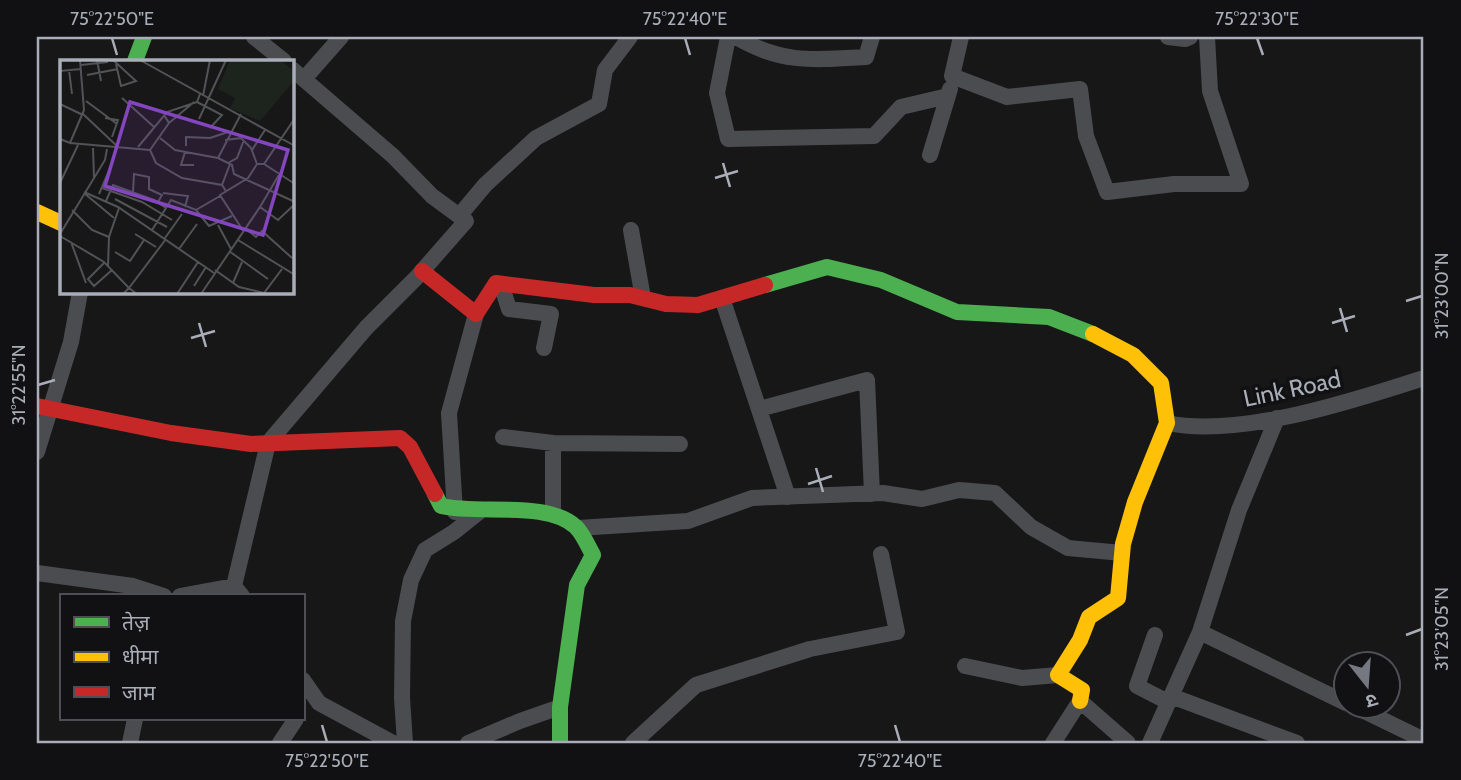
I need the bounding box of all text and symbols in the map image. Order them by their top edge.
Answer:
text: 75°22'50"E [70,8,154,30]
text: 75°22'40"E [643,8,727,30]
text: 75°22'30"E [1215,8,1299,30]
inset map [60,60,294,294]
text: 31°23'00"N [1431,253,1453,339]
text: 31°22'55"N [8,345,30,425]
street label: Link Road [1241,364,1343,413]
text: 31°23'05"N [1431,587,1453,671]
legend [60,594,304,720]
text: तेज़ [122,610,150,635]
text: धीमा [122,644,159,669]
north arrow [1332,650,1402,720]
text: जाम [122,680,156,705]
text: उ [1362,688,1381,714]
text: 75°22'50"E [285,750,369,772]
text: 75°22'40"E [858,750,942,772]

